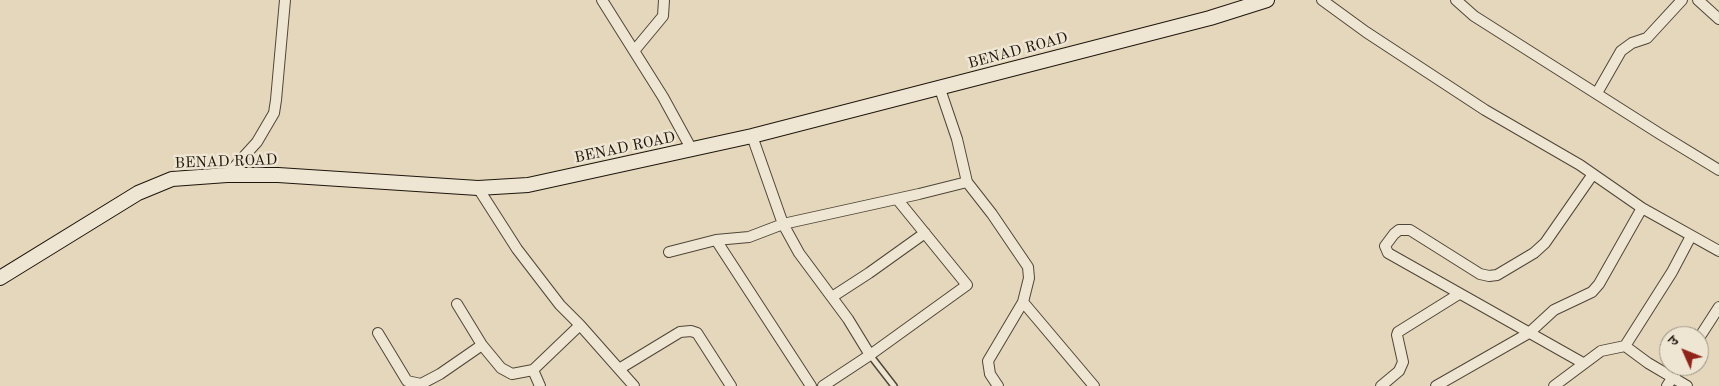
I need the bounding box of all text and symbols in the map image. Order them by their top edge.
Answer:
street label: BENAD ROAD [966,29,1070,73]
street label: BENAD ROAD [573,129,677,167]
street label: BENAD ROAD [174,151,278,173]
north arrow [1659,326,1709,376]
text: उ [1666,334,1681,349]

